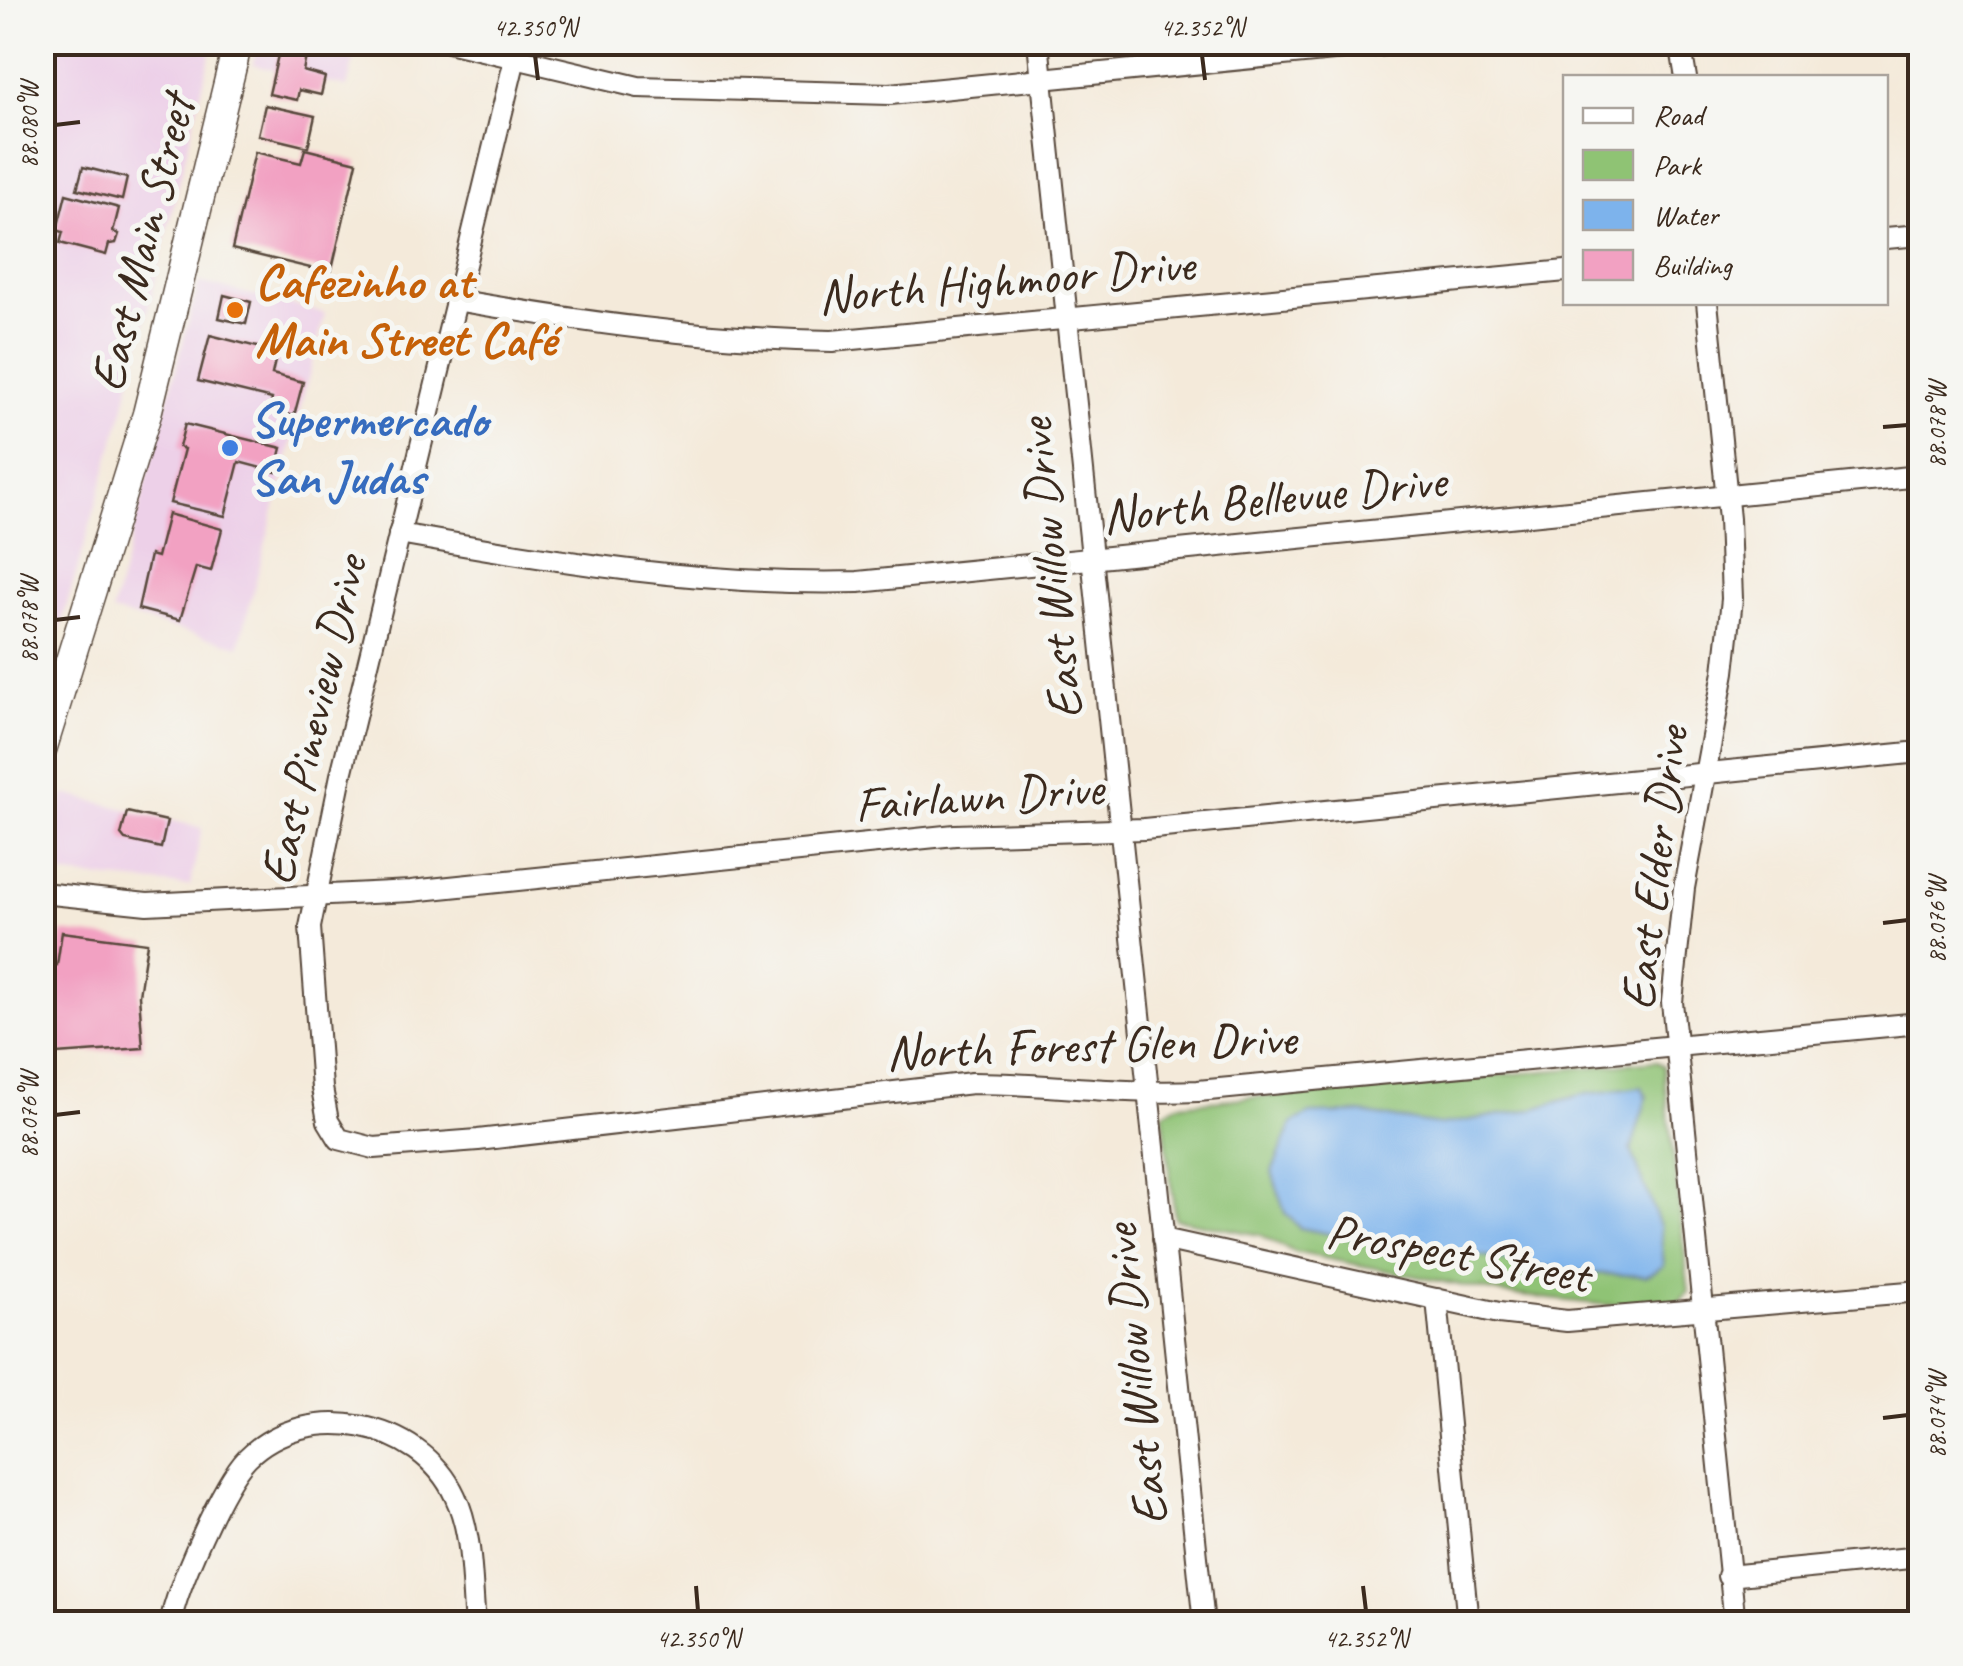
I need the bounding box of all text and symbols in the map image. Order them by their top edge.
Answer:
text: 42.350°N [493,12,581,44]
text: 42.352°N [1160,12,1248,44]
legend [1563,75,1888,305]
text: 88.080°W [13,78,45,168]
street label: East Main Street [75,83,211,397]
text: Road [1653,96,1707,134]
text: Park [1653,146,1703,184]
text: Water [1653,196,1720,234]
street label: North Highmoor Drive [815,232,1199,328]
text: Building [1653,246,1733,284]
place label: Cafezinho at Main Street Café [255,250,563,371]
marker: Cafezinho at Main Street Café [224,299,246,321]
text: 88.078°W [1921,378,1953,468]
place label: Supermercado San Judas [250,388,492,509]
street label: East Willow Drive [1003,413,1097,722]
marker: Supermercado San Judas [219,437,241,459]
street label: North Bellevue Drive [1099,448,1453,547]
street label: East Pineview Drive [245,546,382,890]
text: 88.078°W [13,573,45,663]
street label: East Elder Drive [1605,720,1703,1013]
street label: Fairlawn Drive [853,756,1108,836]
text: 88.076°W [1921,873,1953,963]
street label: North Forest Glen Drive [885,1006,1300,1084]
text: 88.076°W [13,1068,45,1158]
street label: Prospect Street [1322,1199,1599,1308]
street label: East Willow Drive [1088,1219,1182,1528]
text: 88.074°W [1921,1368,1953,1458]
text: 42.350°N [656,1623,744,1655]
text: 42.352°N [1324,1623,1412,1655]

